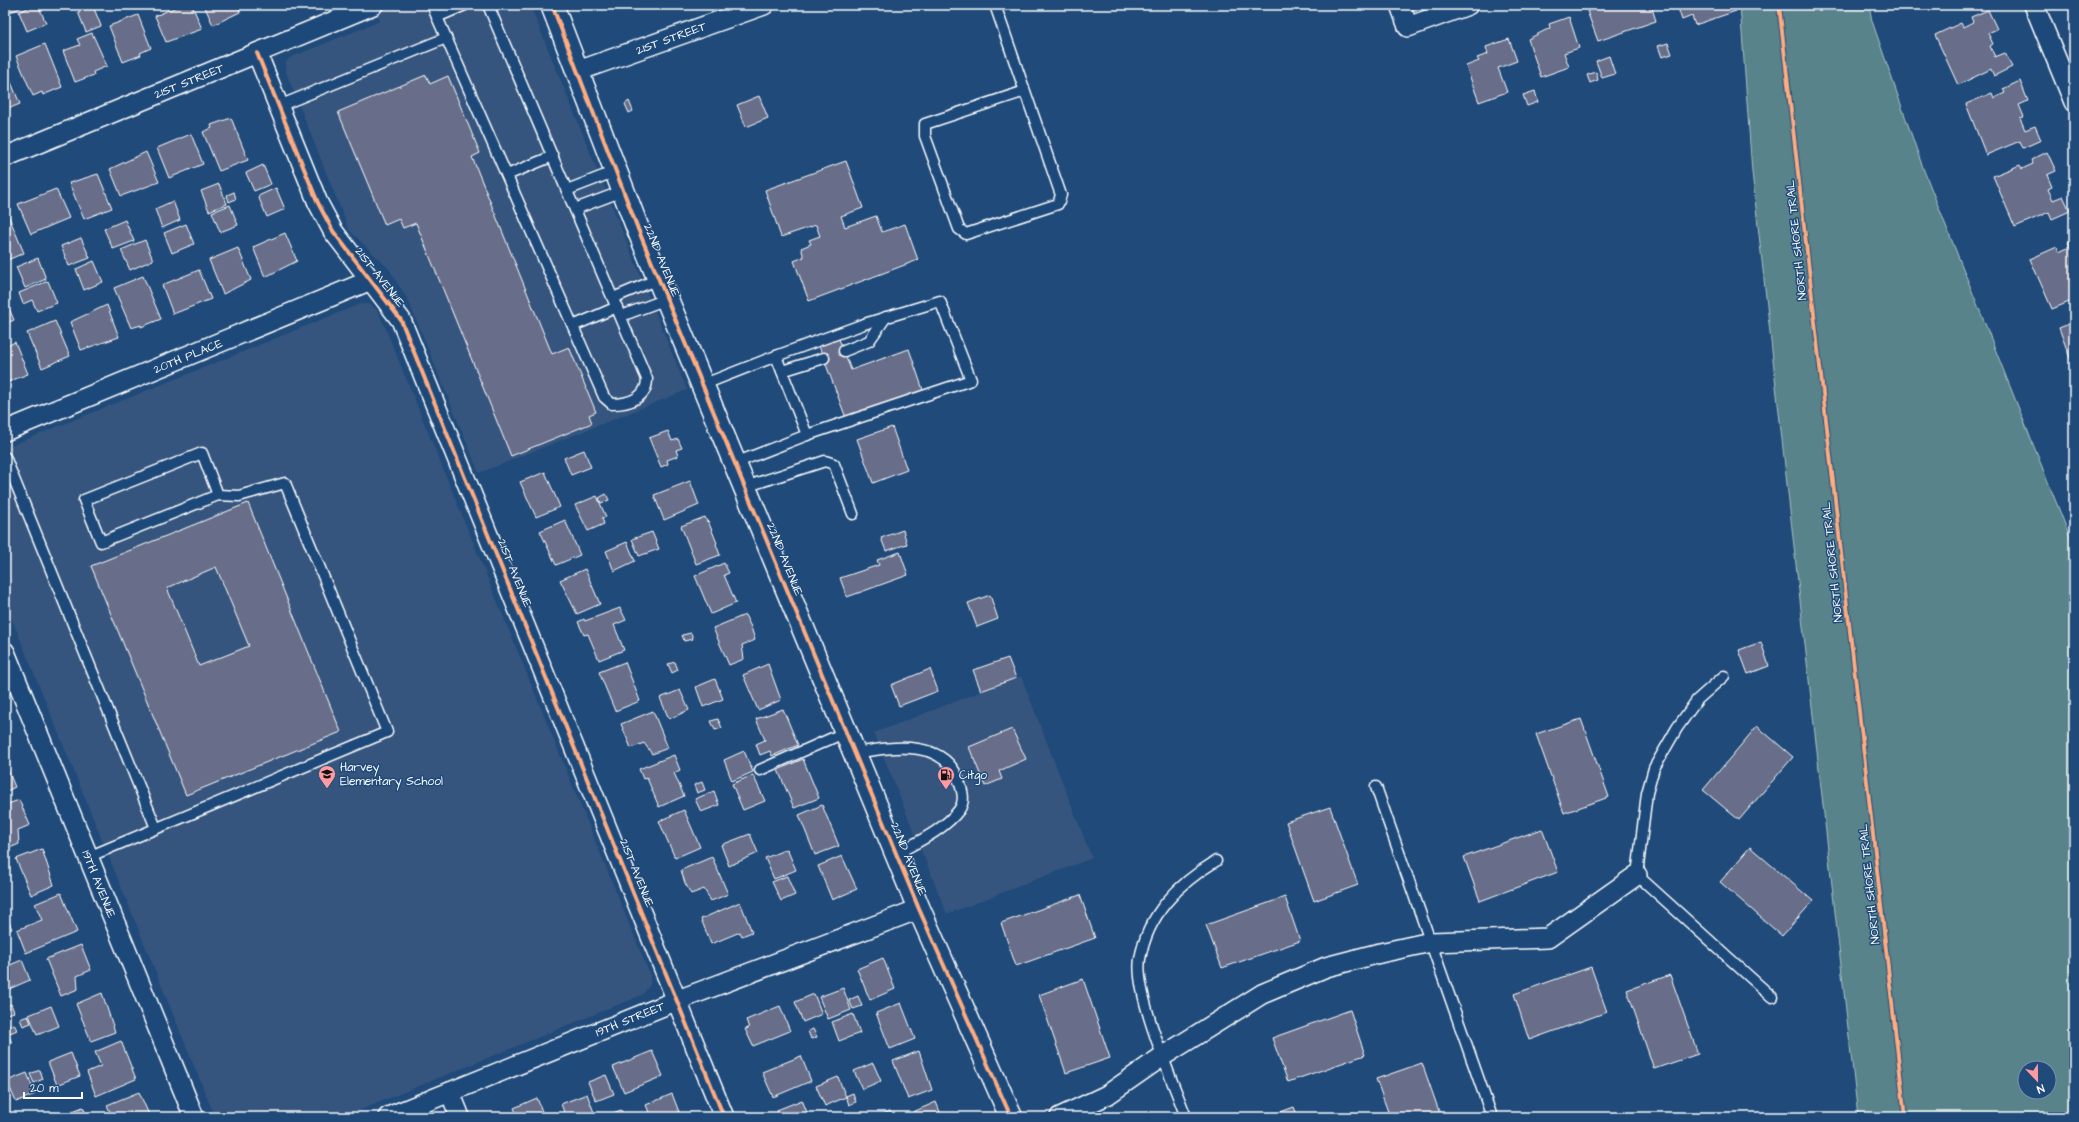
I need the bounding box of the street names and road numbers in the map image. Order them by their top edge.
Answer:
street label: 21ST STREET [634,18,709,59]
street label: 21ST STREET [152,60,227,103]
street label: NORTH SHORE TRAIL [1782,178,1811,301]
street label: 22ND AVENUE [639,221,684,299]
street label: 21ST AVENUE [351,244,408,311]
street label: 20TH PLACE [151,335,225,378]
street label: NORTH SHORE TRAIL [1818,500,1847,623]
street label: 22ND AVENUE [762,520,807,598]
street label: 21ST AVENUE [493,537,536,610]
street label: 22ND AVENUE [886,820,931,898]
street label: NORTH SHORE TRAIL [1855,822,1884,945]
street label: 21ST AVENUE [615,837,658,910]
street label: 19TH AVENUE [77,848,120,921]
street label: 19TH STREET [593,998,668,1041]

